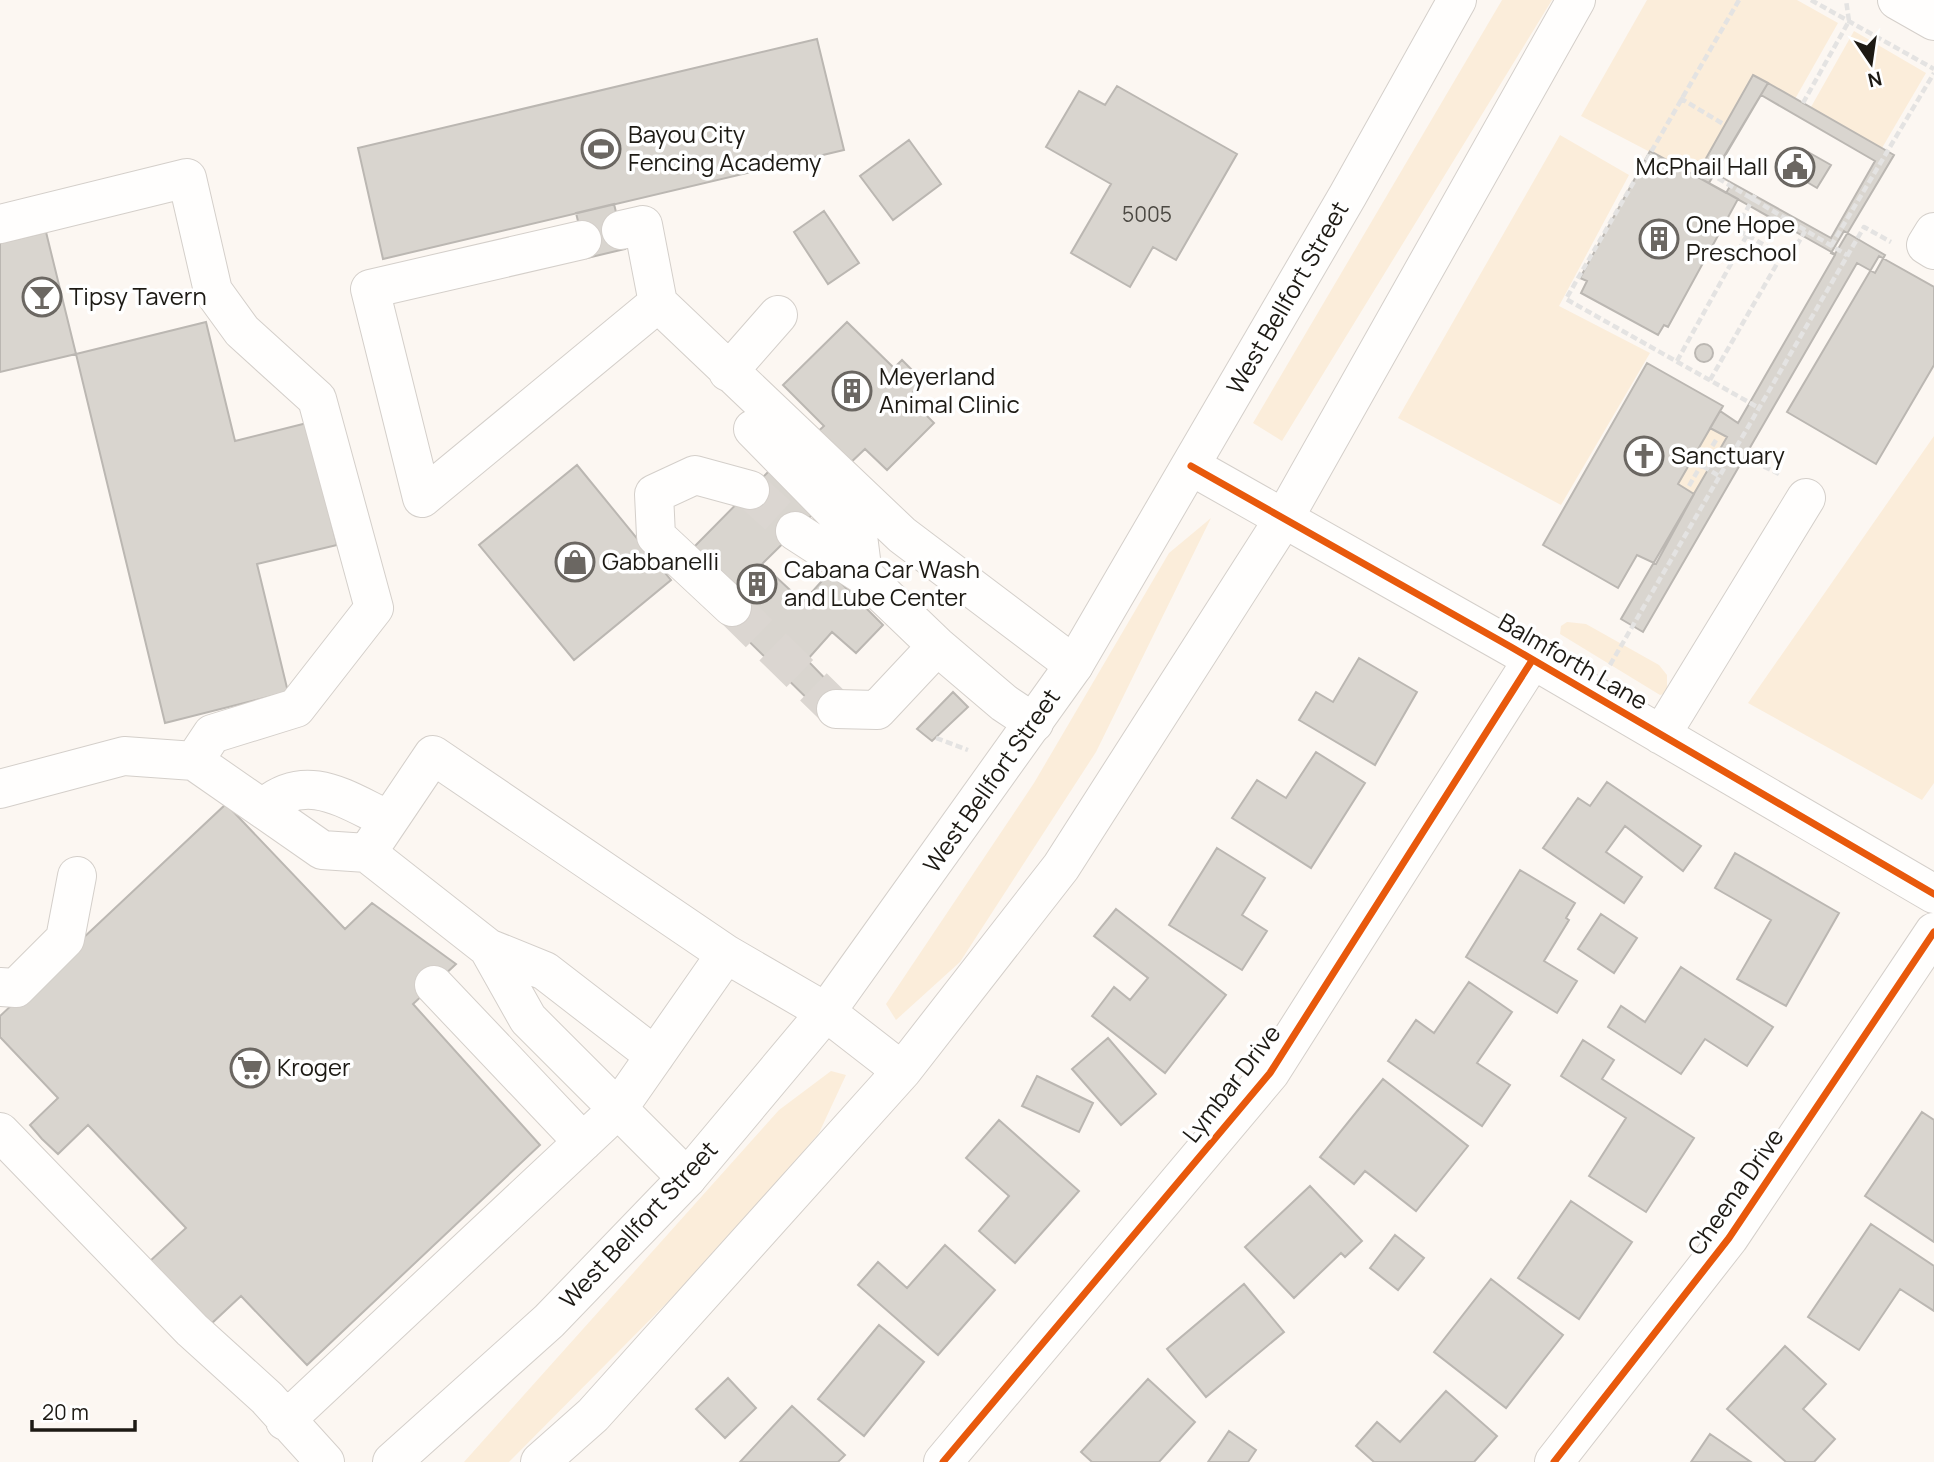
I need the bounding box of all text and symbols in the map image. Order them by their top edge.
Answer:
north arrow [1836,28,1906,98]
text: N [1865,65,1884,94]
place label: Bayou City Fencing Academy [628,117,822,178]
sports icon: Bayou City Fencing Academy [580,128,622,170]
public building icon: McPhail Hall [1774,146,1816,188]
place label: McPhail Hall [1635,149,1768,182]
street label: West Bellfort Street [1218,195,1355,400]
house number: 5005 [1122,200,1172,228]
place label: One Hope Preschool [1686,207,1797,268]
building icon: One Hope Preschool [1638,218,1680,260]
bar icon: Tipsy Tavern [21,276,63,318]
place label: Tipsy Tavern [69,279,207,312]
place label: Meyerland Animal Clinic [879,359,1020,420]
building icon: Meyerland Animal Clinic [831,370,873,412]
church icon: Sanctuary [1623,435,1665,477]
place label: Sanctuary [1671,438,1785,471]
shop icon: Gabbanelli [554,541,596,583]
place label: Gabbanelli [602,544,719,577]
place label: Cabana Car Wash and Lube Center [784,552,980,613]
building icon: Cabana Car Wash and Lube Center [736,563,778,605]
street label: Balmforth Lane [1493,605,1654,717]
street label: West Bellfort Street [915,681,1067,879]
street label: Lymbar Drive [1174,1017,1287,1149]
supermarket icon: Kroger [229,1047,271,1089]
place label: Kroger [277,1050,351,1083]
street label: Cheena Drive [1679,1121,1791,1261]
street label: West Bellfort Street [552,1133,724,1315]
scale bar [32,1388,135,1432]
text: 20 m [42,1398,89,1426]

